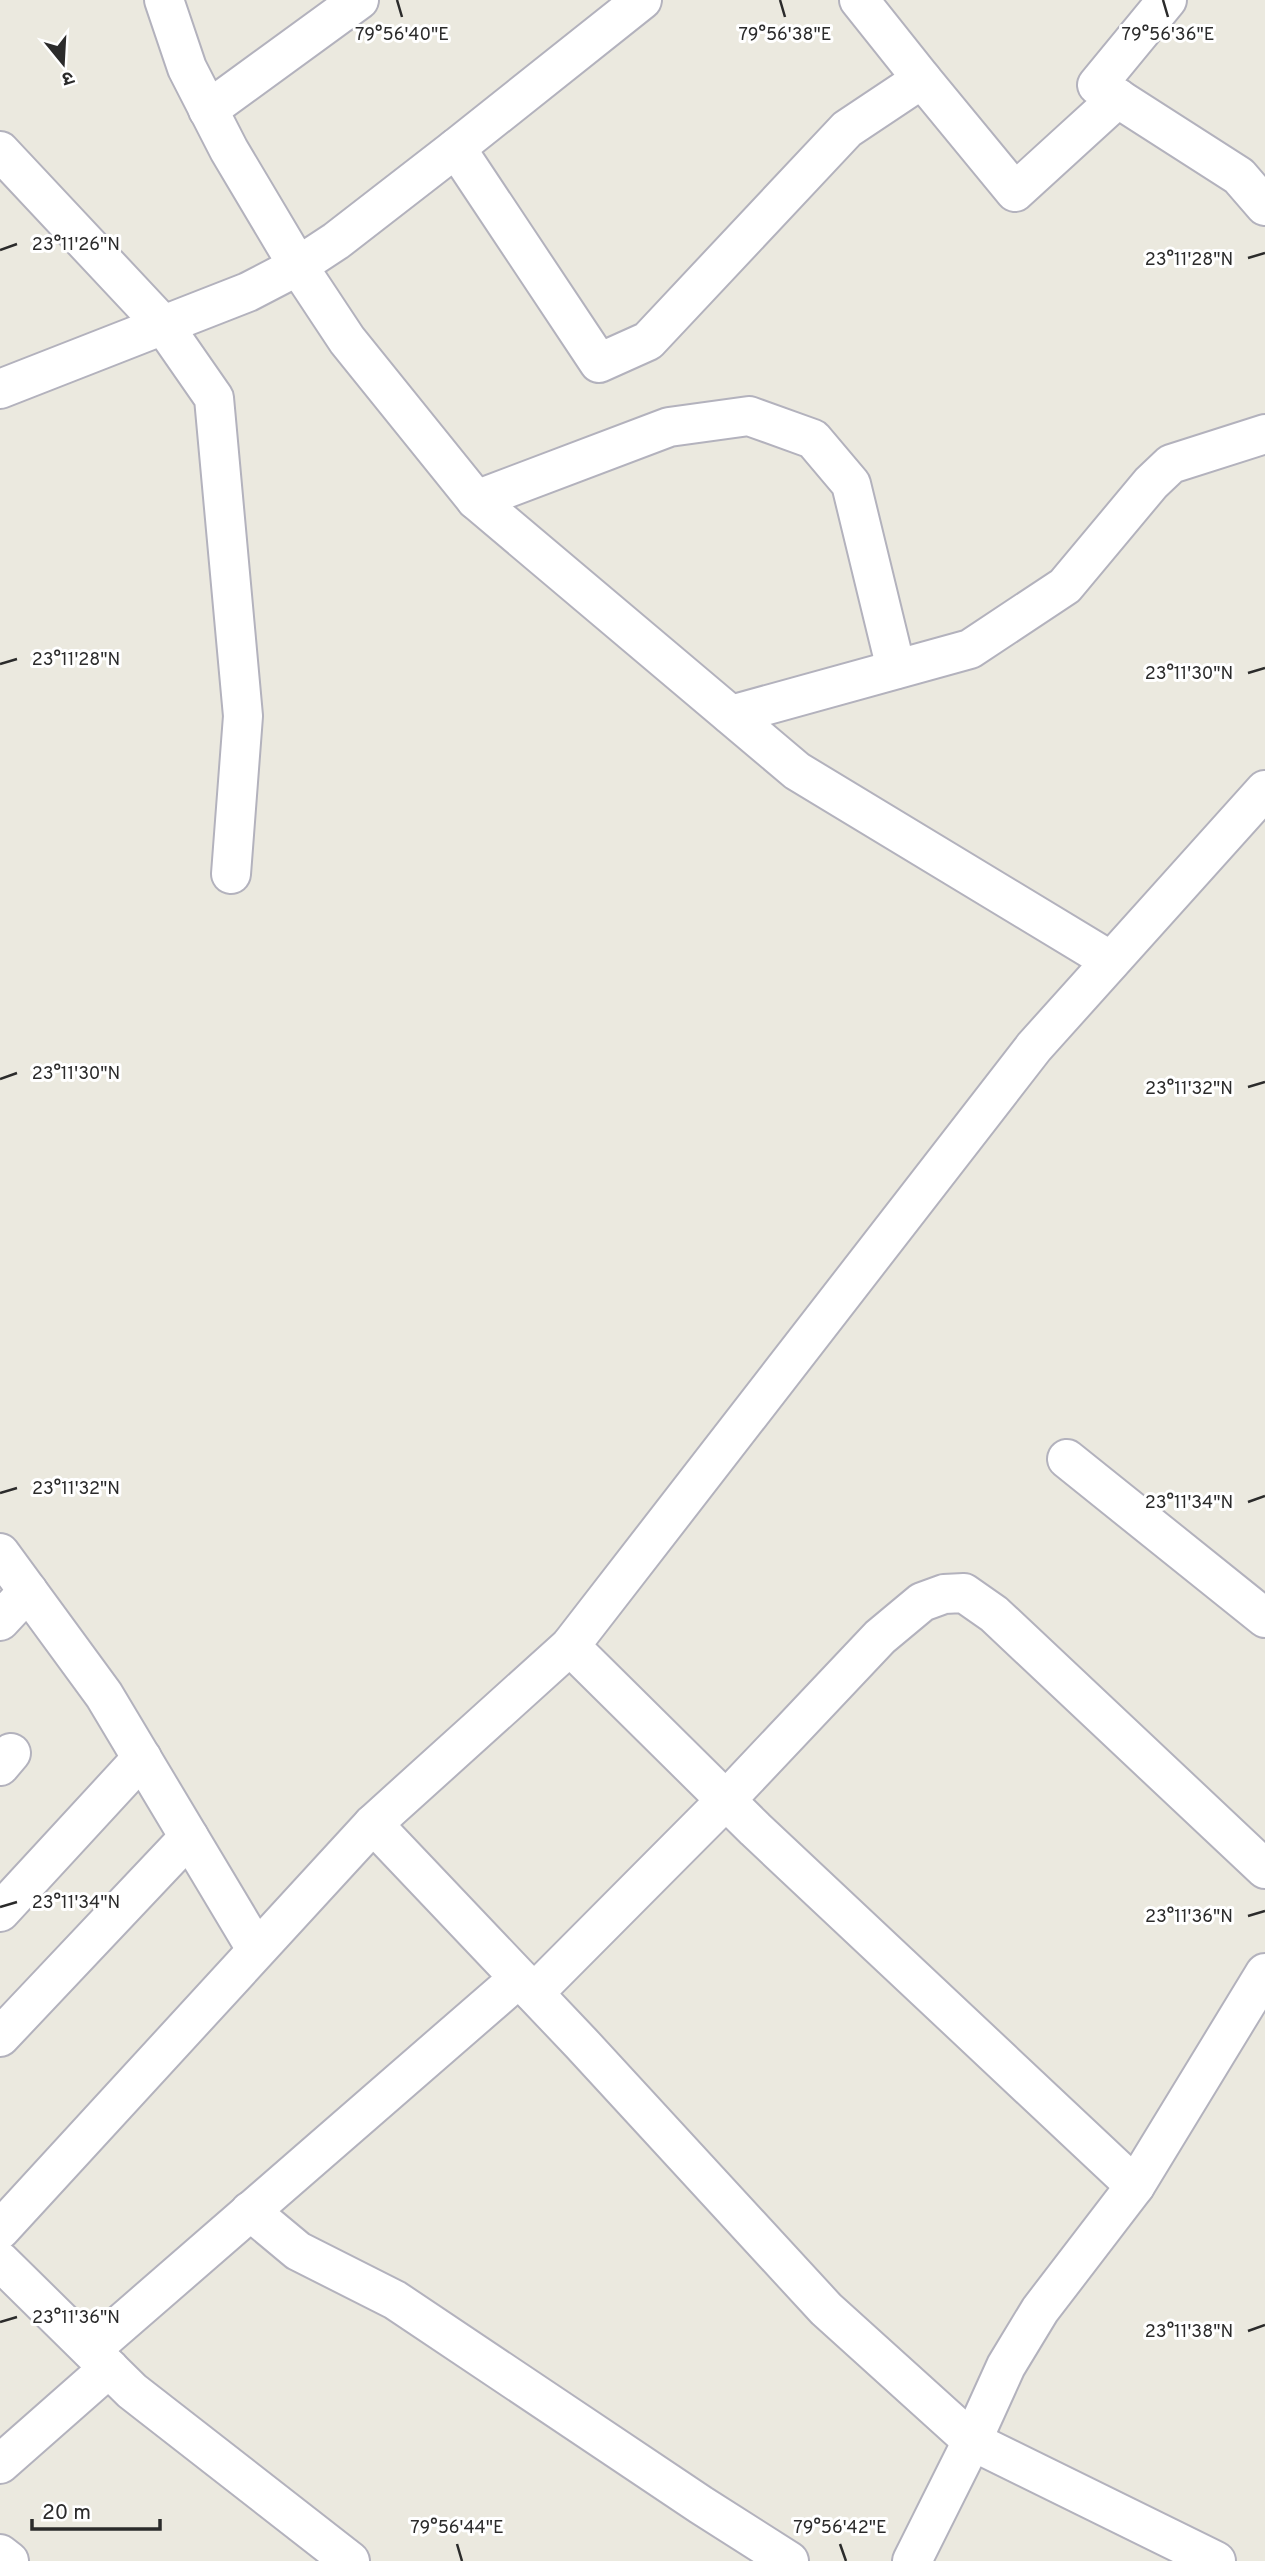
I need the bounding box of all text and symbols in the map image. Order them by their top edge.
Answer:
text: 79°56'40"E [355,24,449,47]
text: 79°56'38"E [738,24,832,47]
text: 79°56'36"E [1122,24,1214,47]
north arrow [28,28,98,98]
text: उ [58,64,77,91]
text: 23°11'26"N [32,234,120,257]
text: 23°11'28"N [1145,249,1233,272]
text: 23°11'28"N [32,649,120,672]
text: 23°11'30"N [1145,663,1233,686]
text: 23°11'30"N [32,1063,120,1086]
text: 23°11'32"N [1145,1078,1233,1101]
text: 23°11'32"N [32,1478,120,1501]
text: 23°11'34"N [1145,1492,1233,1515]
text: 23°11'34"N [32,1892,120,1915]
text: 23°11'36"N [1145,1906,1233,1929]
text: 23°11'36"N [32,2307,120,2330]
text: 23°11'38"N [1145,2321,1233,2344]
scale bar [32,2488,159,2532]
text: 20 m [42,2500,91,2527]
text: 79°56'44"E [410,2517,504,2540]
text: 79°56'42"E [793,2517,887,2540]

